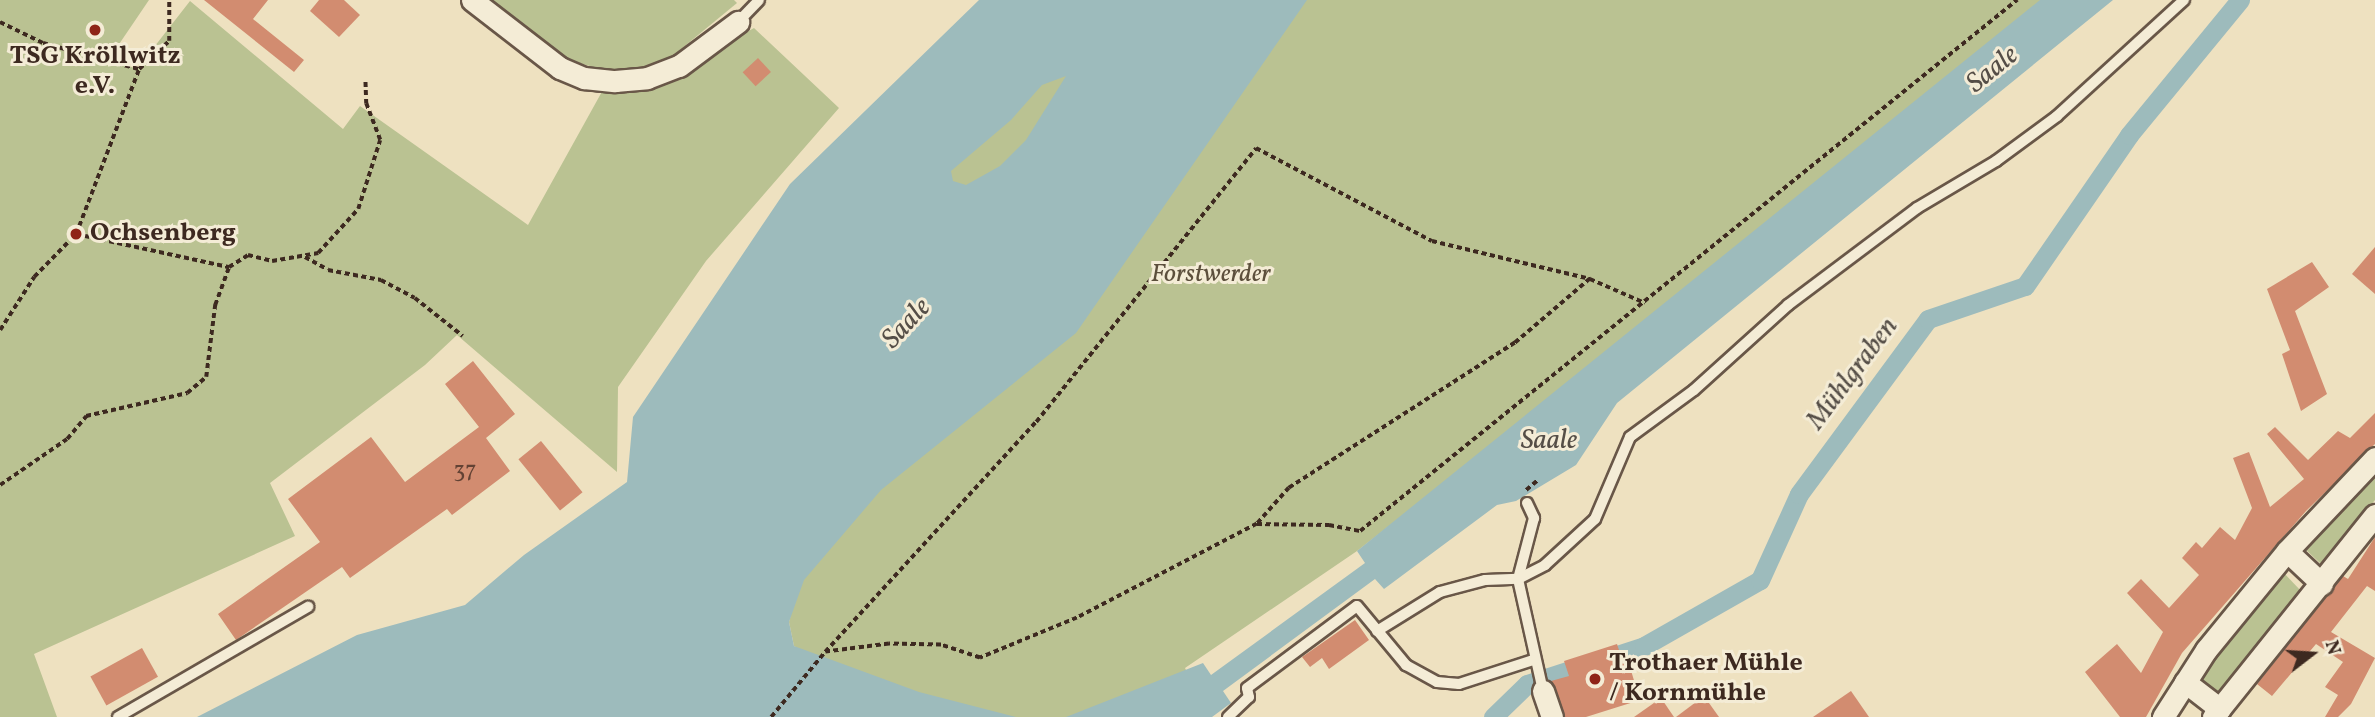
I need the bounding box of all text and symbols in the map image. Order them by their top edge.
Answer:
marker: TSG Kröllwitz e.V. [87,22,103,38]
water label: Saale [1960,39,2026,101]
place label: TSG Kröllwitz e.V. [9,41,181,102]
place label: Ochsenberg [90,218,236,250]
marker: Ochsenberg [68,226,84,242]
park label: Forstwerder [1151,259,1271,291]
water label: Saale [875,292,939,356]
water label: Mühlgraben [1800,311,1906,437]
water label: Saale [1521,424,1577,458]
house number: 37 [454,457,476,485]
north arrow [2277,619,2347,689]
text: N [2318,637,2347,658]
place label: Trothaer Mühle / Kornmühle [1609,648,1803,710]
marker: Trothaer Mühle / Kornmühle [1587,671,1603,687]

